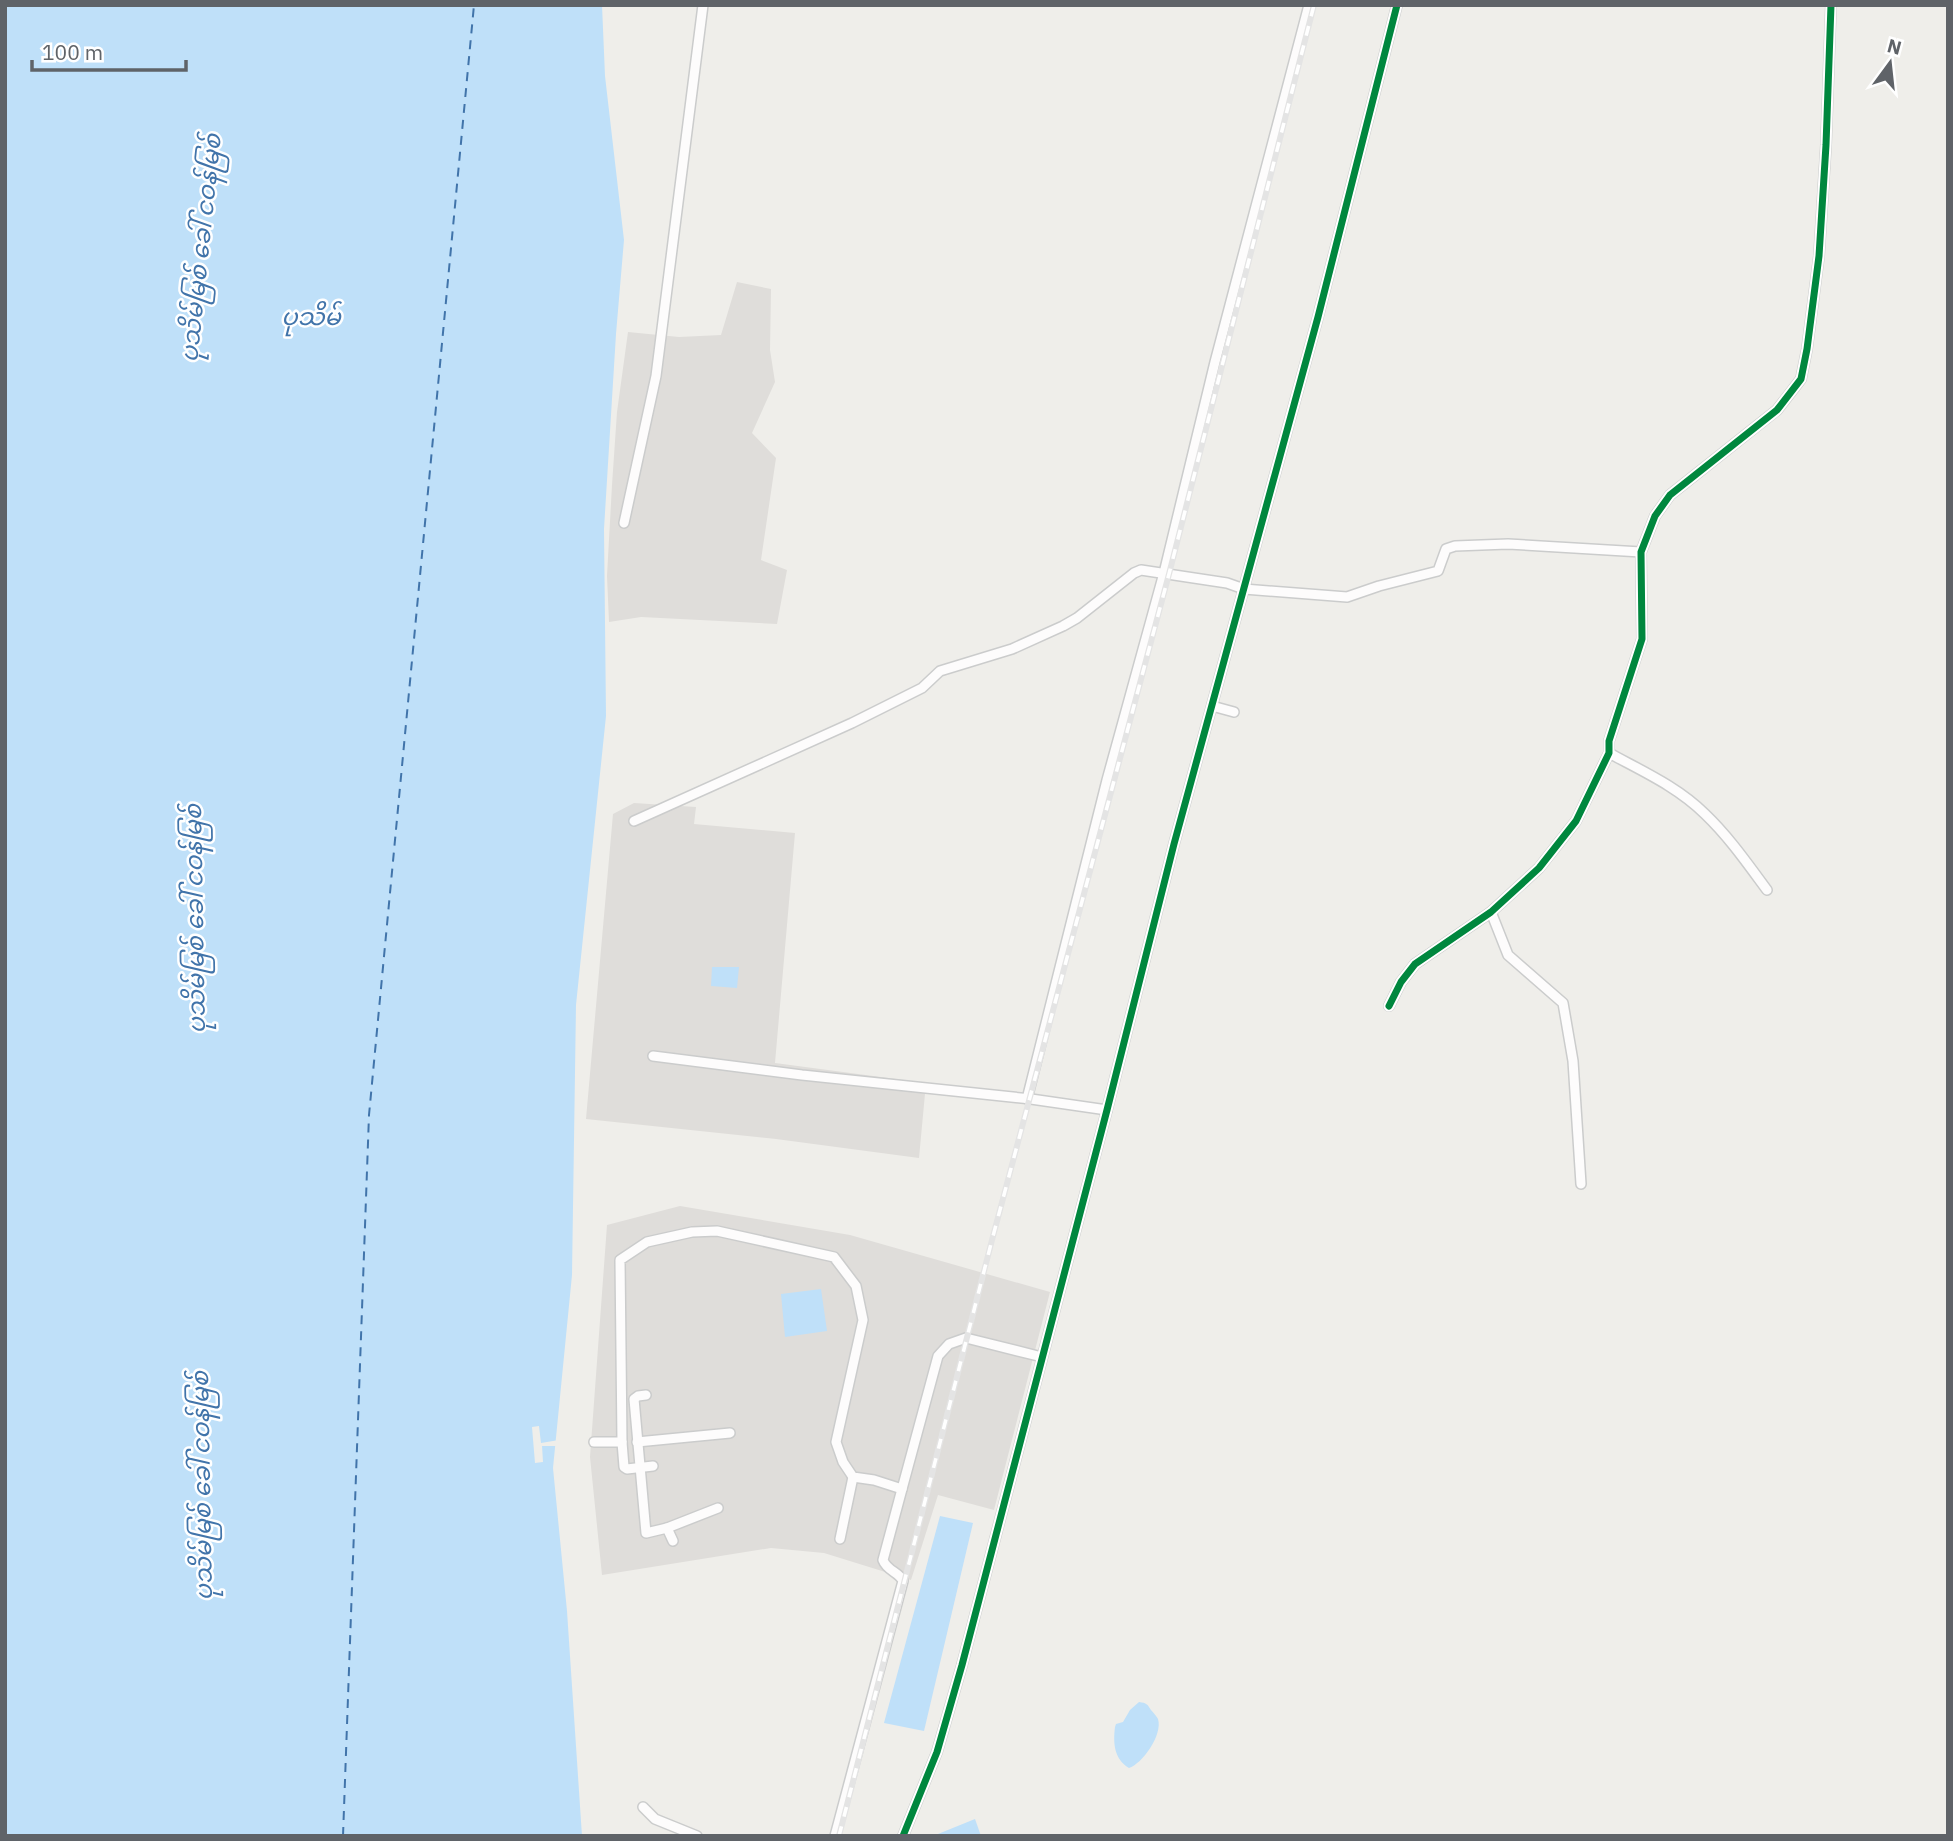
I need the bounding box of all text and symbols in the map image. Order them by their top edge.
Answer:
scale bar [32,28,186,72]
north arrow [1855,28,1925,98]
text: N [1885,33,1904,60]
text: 100 m [42,38,103,66]
water label: ပုသိမ်မြစ် ခေါ် ငဝန်မြစ် [172,131,233,364]
water label: ပုသိမ် [281,300,342,337]
water label: ပုသိမ်မြစ် ခေါ် ငဝန်မြစ် [176,803,217,1034]
water label: ပုသိမ်မြစ် ခေါ် ငဝန်မြစ် [183,1370,224,1601]

